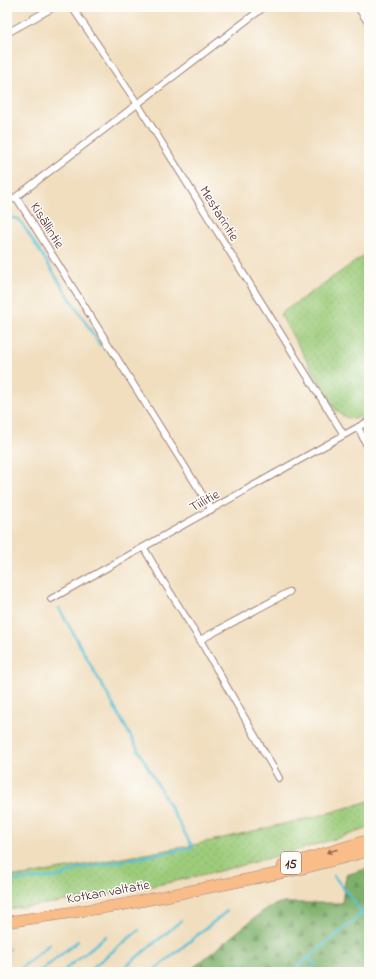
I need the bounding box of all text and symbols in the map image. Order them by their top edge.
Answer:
street label: Mestarintie [194,182,244,246]
street label: Kisällintie [24,199,70,254]
street label: Tiilitie [186,484,224,518]
one-way arrow [325,848,337,854]
road number: 15 [281,852,301,874]
street label: Kotkan valtatie [65,875,152,910]

